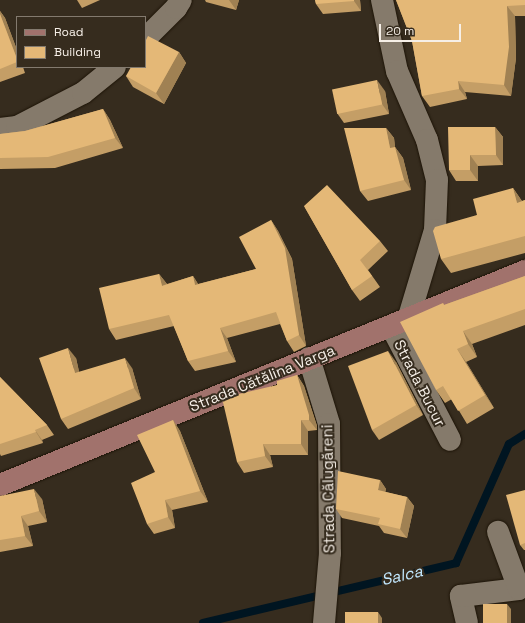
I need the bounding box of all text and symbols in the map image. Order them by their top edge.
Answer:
legend [16,16,146,68]
scale bar [381,16,463,42]
text: 20 m [386,23,414,39]
text: Road [54,24,83,40]
text: Building [54,44,101,60]
street label: Strada Bucur [390,337,450,429]
street label: Strada Cătălina Varga [187,341,337,415]
street label: Strada Călugăreni [318,425,338,553]
water label: Salca [380,562,424,590]

